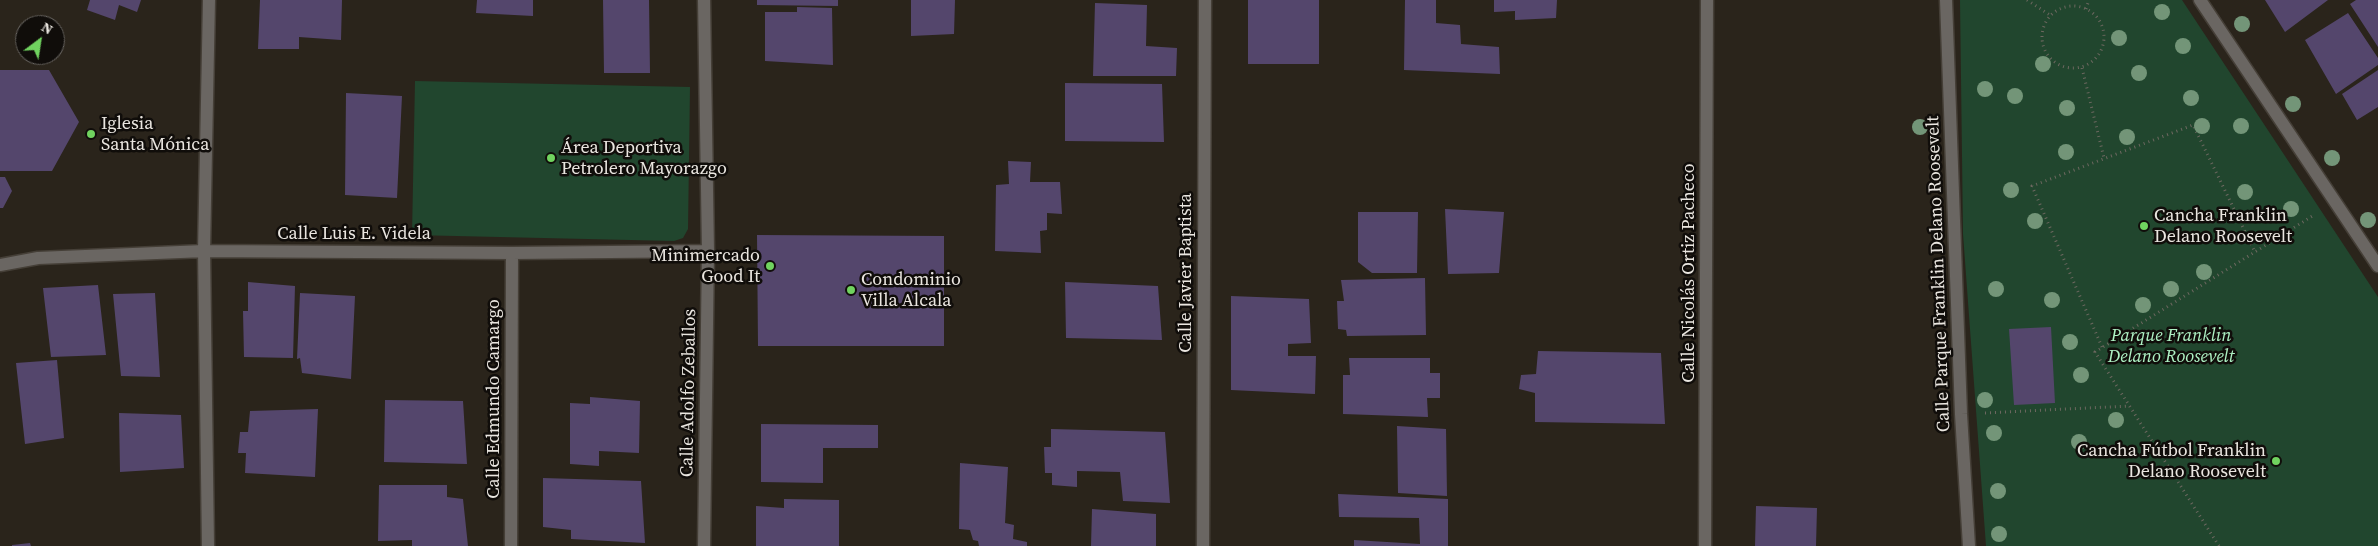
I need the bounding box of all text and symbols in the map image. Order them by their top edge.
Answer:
north arrow [15,15,65,65]
text: N [38,17,57,39]
place label: Iglesia Santa Mónica [101,113,209,156]
street label: Calle Parque Franklin Delano Roosevelt [1923,115,1955,433]
marker: Iglesia Santa Mónica [85,128,97,140]
place label: Área Deportiva Petrolero Mayorazgo [561,137,727,180]
marker: Área Deportiva Petrolero Mayorazgo [545,152,557,164]
street label: Calle Nicolás Ortiz Pacheco [1678,163,1700,383]
street label: Calle Javier Baptista [1175,193,1197,353]
place label: Cancha Franklin Delano Roosevelt [2154,205,2292,248]
marker: Cancha Franklin Delano Roosevelt [2138,220,2150,232]
street label: Calle Luis E. Videla [277,223,431,245]
place label: Minimercado Good It [651,245,760,288]
marker: Minimercado Good It [764,260,776,272]
place label: Condominio Villa Alcala [861,269,961,312]
marker: Condominio Villa Alcala [845,284,857,296]
street label: Calle Edmundo Camargo [483,299,505,499]
street label: Calle Adolfo Zeballos [677,309,701,477]
park label: Parque Franklin Delano Roosevelt [2108,325,2234,368]
place label: Cancha Fútbol Franklin Delano Roosevelt [2077,440,2266,482]
marker: Cancha Fútbol Franklin Delano Roosevelt [2270,455,2282,467]

